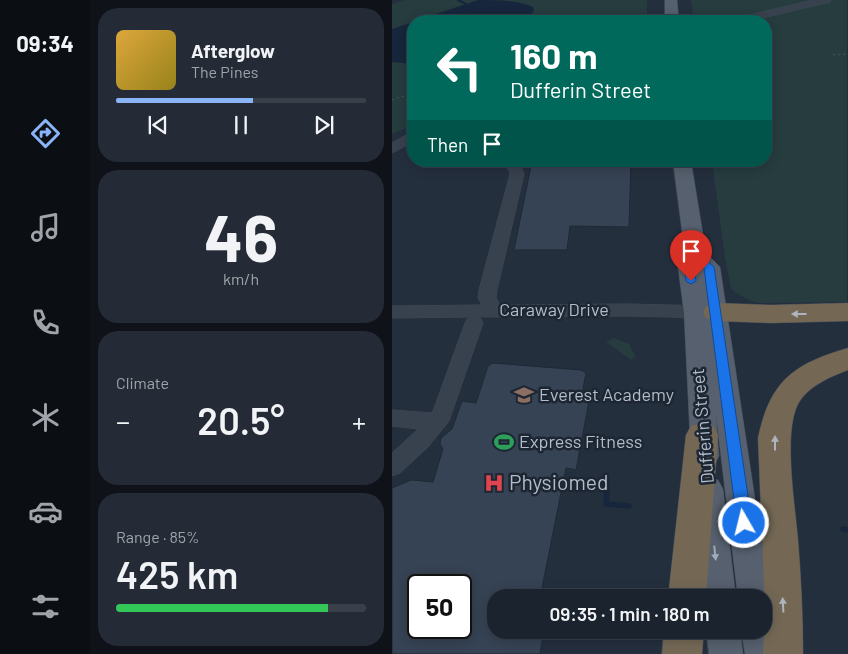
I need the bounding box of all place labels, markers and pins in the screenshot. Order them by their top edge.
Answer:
pin [670,230,712,281]
place label: Everest Academy [539,383,674,405]
school or university icon: Everest Academy [513,384,535,406]
place label: Express Fitness [519,430,642,452]
sports icon: Express Fitness [493,431,515,453]
place label: Physiomed [509,469,608,494]
hospital icon: Physiomed [483,472,505,494]

